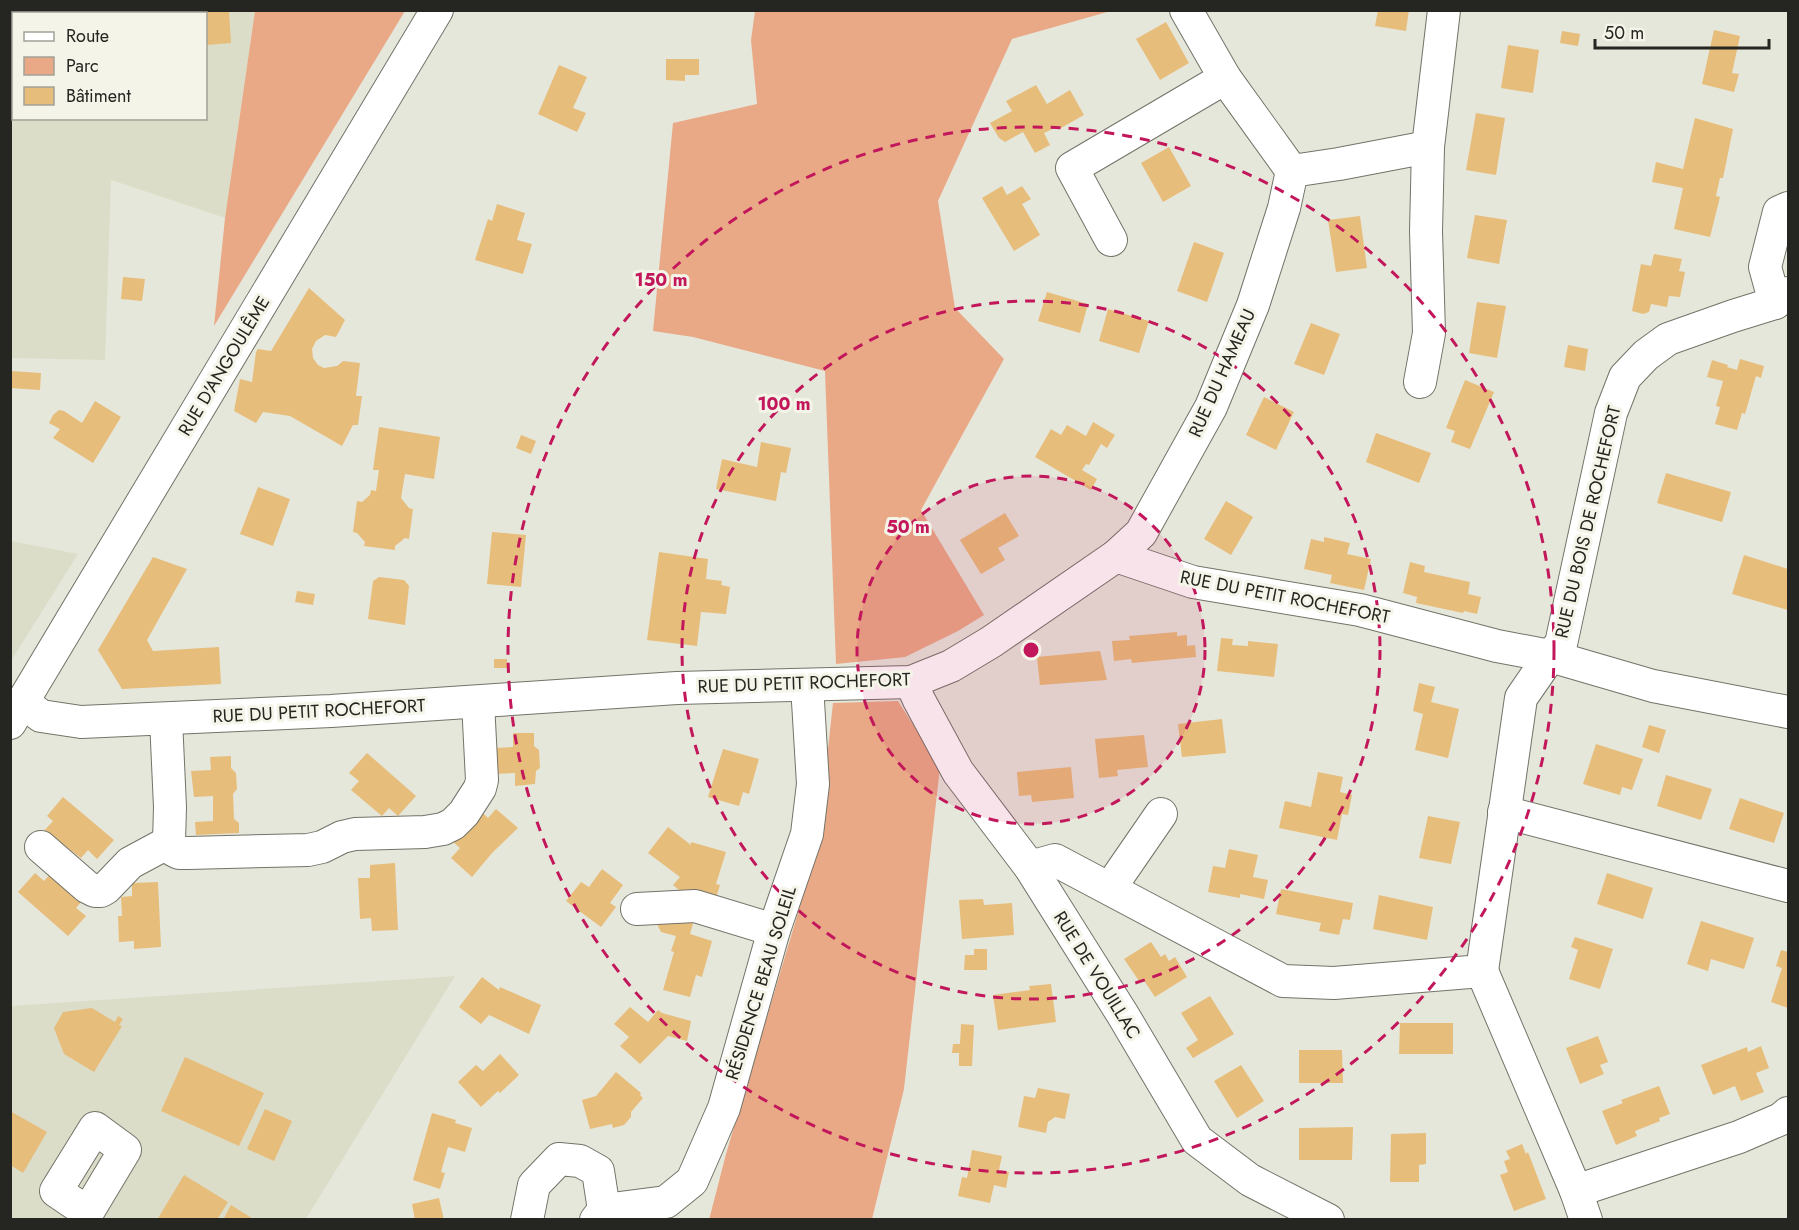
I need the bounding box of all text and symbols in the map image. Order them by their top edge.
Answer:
legend [12,12,207,120]
scale bar [1595,12,1769,50]
text: 50 m [1604,20,1644,46]
text: Route [66,23,109,49]
text: Parc [66,53,99,79]
text: Bâtiment [66,83,132,109]
text: 150 m [635,267,687,293]
street label: RUE D'ANGOULÊME [172,291,276,441]
street label: RUE DU HAMEAU [1182,305,1262,441]
text: 100 m [757,391,811,417]
street label: RUE DU BOIS DE ROCHEFORT [1549,402,1628,641]
text: 50 m [886,514,930,540]
street label: RUE DU PETIT ROCHEFORT [1178,564,1393,630]
centre of rings [1021,640,1041,660]
street label: RUE DU PETIT ROCHEFORT [697,666,911,700]
street label: RUE DU PETIT ROCHEFORT [212,692,427,730]
street label: RÉSIDENCE BEAU SOLEIL [719,883,803,1083]
street label: RUE DE VOUILLAC [1047,906,1147,1044]

